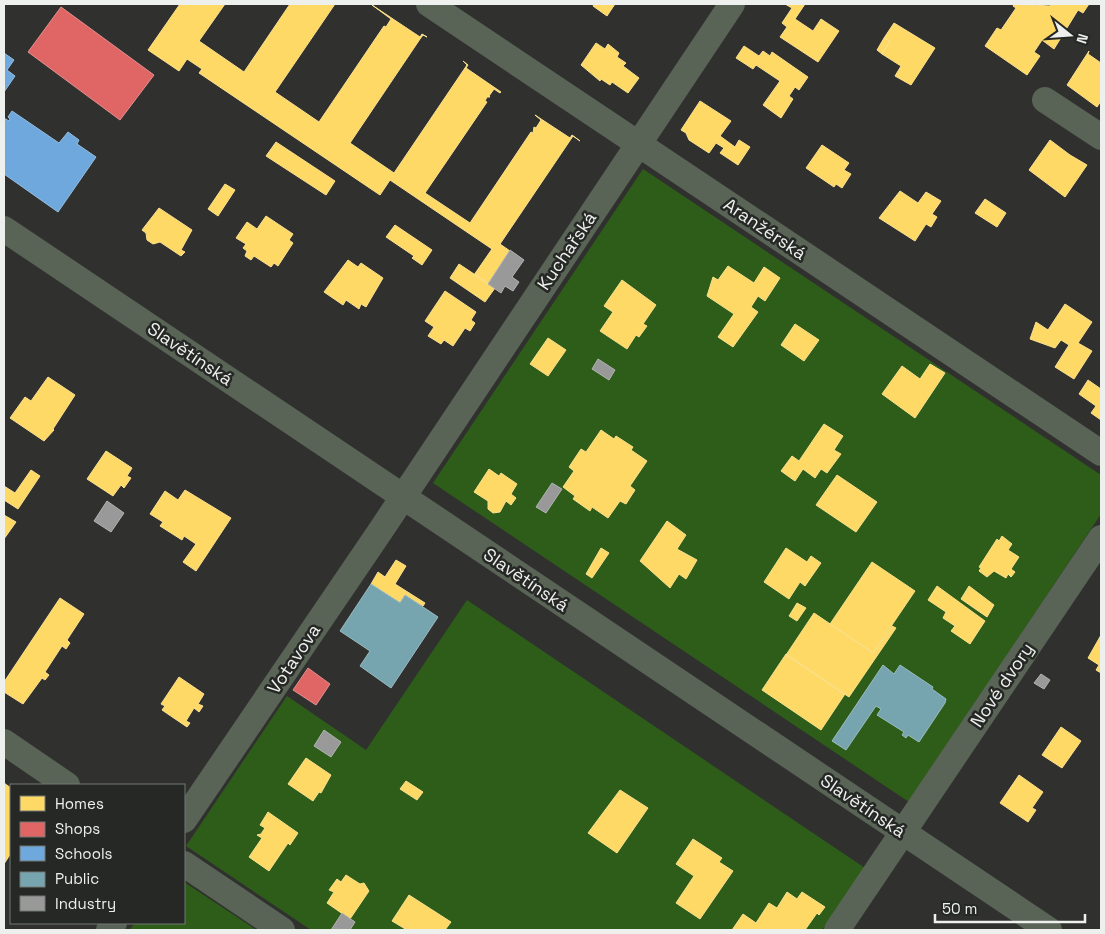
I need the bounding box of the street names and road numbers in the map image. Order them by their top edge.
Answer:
street label: Aranžérská [720,193,811,265]
street label: Kuchařská [532,207,601,294]
street label: Slavětínská [143,317,237,391]
street label: Slavětínská [479,543,573,617]
street label: Votavova [262,619,325,698]
street label: Nové dvory [965,638,1038,731]
street label: Slavětínská [816,769,910,843]

